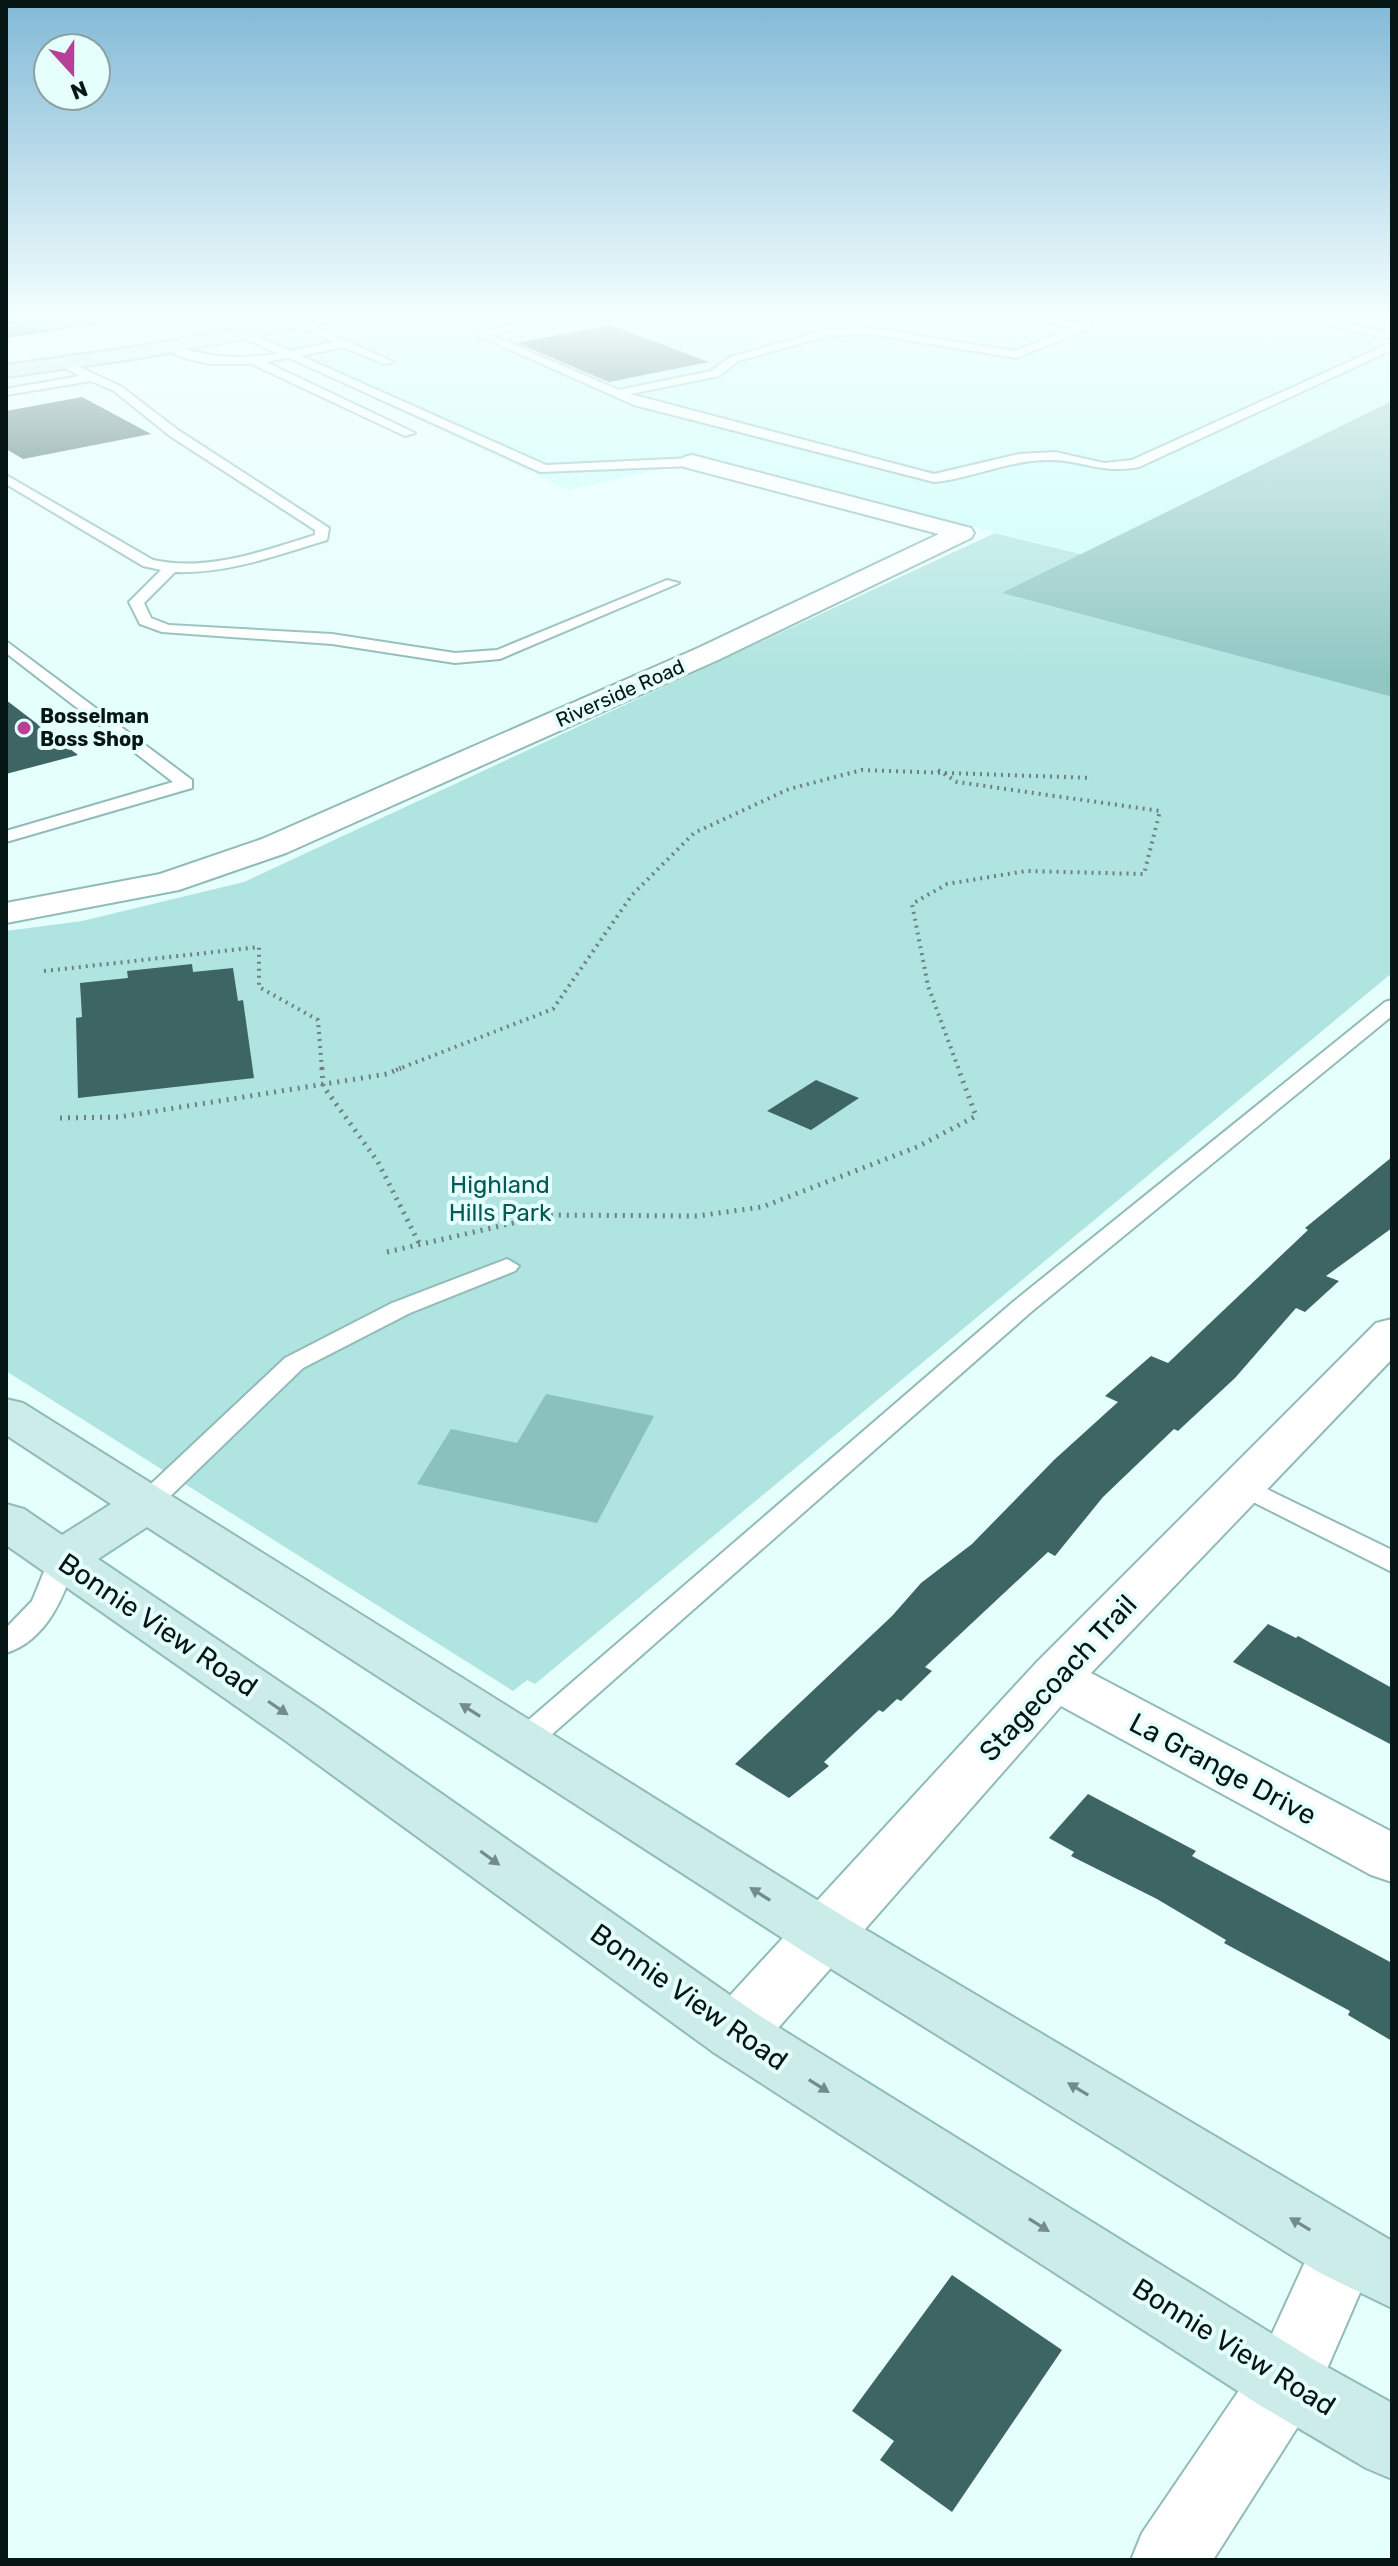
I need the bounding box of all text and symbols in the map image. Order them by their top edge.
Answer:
north arrow [32,32,112,112]
text: N [67,75,91,106]
street label: Riverside Road [552,654,688,732]
place label: Bosselman Boss Shop [40,704,149,751]
marker: Bosselman Boss Shop [15,719,33,737]
park label: Highland Hills Park [449,1171,552,1227]
street label: Bonnie View Road [52,1546,264,1704]
street label: Stagecoach Trail [973,1588,1143,1768]
one-way arrow [268,1700,289,1715]
one-way arrow [459,1703,481,1717]
street label: La Grange Drive [1124,1706,1322,1832]
one-way arrow [480,1850,501,1865]
one-way arrow [750,1887,771,1902]
street label: Bonnie View Road [584,1917,794,2077]
one-way arrow [808,2078,830,2092]
one-way arrow [1067,2082,1089,2096]
one-way arrow [1289,2217,1311,2231]
one-way arrow [1028,2218,1049,2233]
street label: Bonnie View Road [1127,2271,1341,2423]

